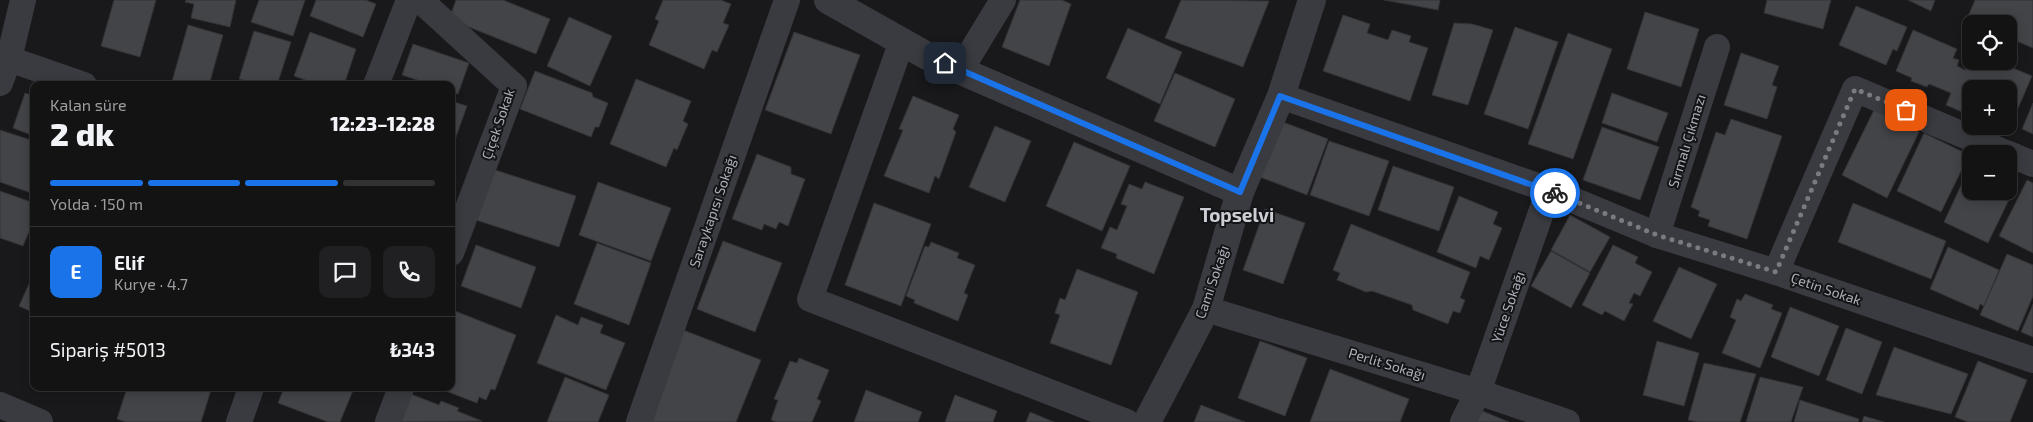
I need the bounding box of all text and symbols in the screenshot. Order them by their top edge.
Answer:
map controls [1962,15,2017,200]
button: locate [1962,15,2017,70]
pin [924,42,966,84]
icon: home [931,49,959,77]
button: + [1962,80,2017,135]
street label: Çiçek Sokak [478,86,518,162]
pin [1885,89,1927,131]
street label: Sırmalı Çıkmazı [1664,92,1710,190]
text: Kalan süre [50,95,127,114]
icon: bag [1892,96,1920,124]
text: 12:23–12:28 [330,112,435,135]
text: 2 dk [50,114,114,152]
button: − [1962,145,2017,200]
street label: Saraykapısı Sokağı [685,152,740,270]
courier [1530,168,1580,218]
icon: bike [1541,179,1569,207]
text: Yolda · 150 m [50,194,143,213]
district label: Topselvi [1200,203,1274,226]
street label: Cami Sokağı [1191,243,1232,321]
button: chat [319,246,371,298]
button: phone [383,246,435,298]
text: Elif [114,251,144,274]
text: E [71,260,81,283]
street label: Yüce Sokağı [1487,269,1528,345]
street label: Çetin Sokak [1788,269,1864,309]
text: Kurye · 4.7 [114,274,188,293]
text: Sipariş #5013 [50,338,166,361]
text: ₺343 [390,338,435,361]
street label: Perlit Sokağı [1347,344,1428,383]

